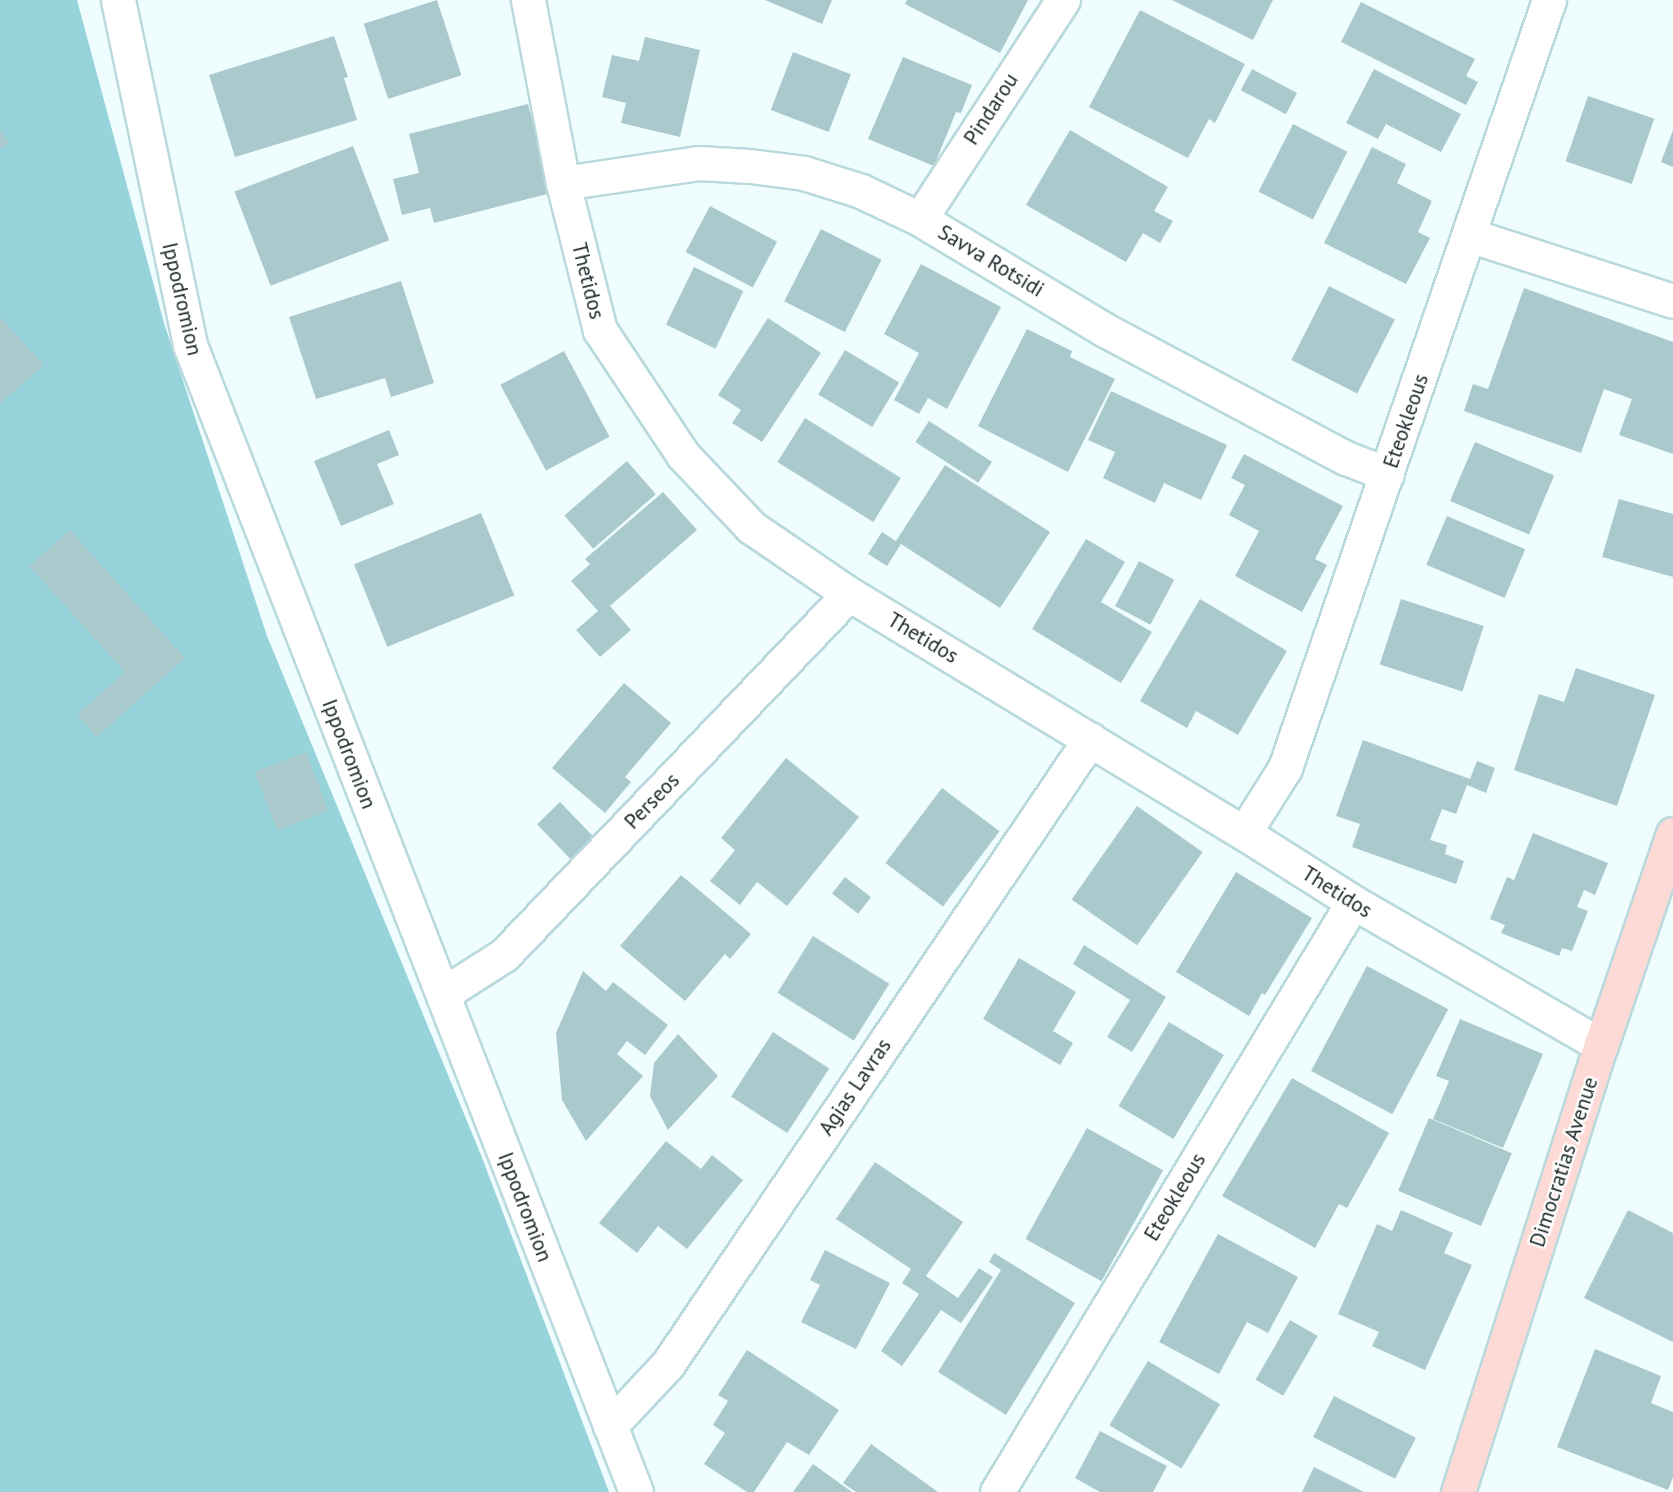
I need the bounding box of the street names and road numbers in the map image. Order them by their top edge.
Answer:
street label: Pindarou [959,68,1023,150]
street label: Savva Rotsidi [933,219,1049,303]
street label: Ippodromion [157,240,207,358]
street label: Thetidos [566,240,610,322]
street label: Eteokleous [1378,371,1434,471]
street label: Thetidos [883,607,963,669]
street label: Ippodromion [317,696,381,812]
street label: Perseos [619,768,685,834]
street label: Thetidos [1297,861,1377,923]
street label: Agias Lavras [813,1034,897,1140]
street label: Dimocratias Avenue [1525,1074,1603,1250]
street label: Ippodromion [493,1149,557,1265]
street label: Eteokleous [1139,1149,1211,1245]

